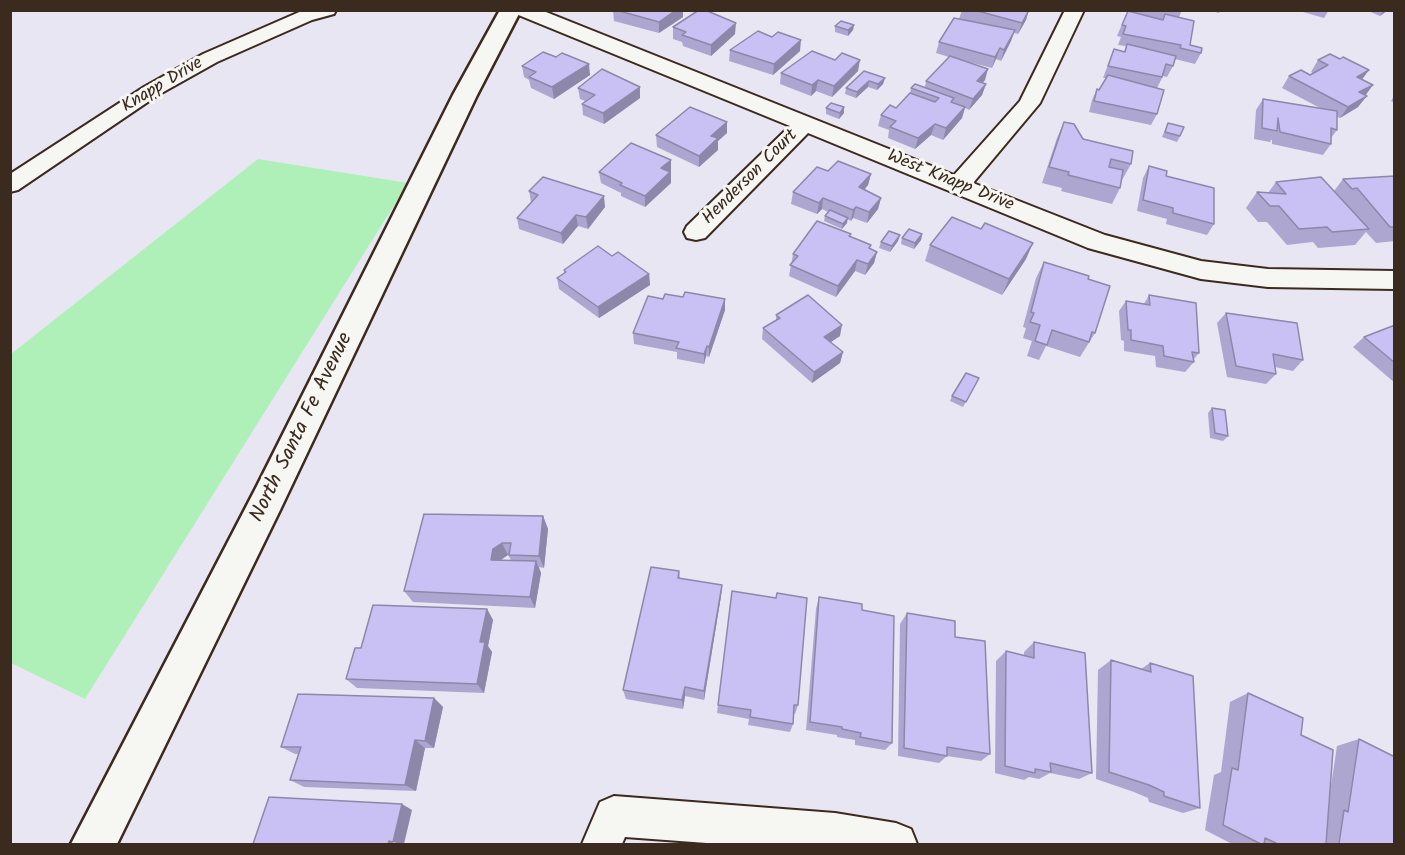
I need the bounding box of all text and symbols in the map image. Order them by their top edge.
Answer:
street label: Knapp Drive [119,53,207,119]
street label: Henderson Court [699,126,803,230]
street label: West Knapp Drive [884,147,1016,217]
street label: North Santa Fe Avenue [246,329,360,527]

